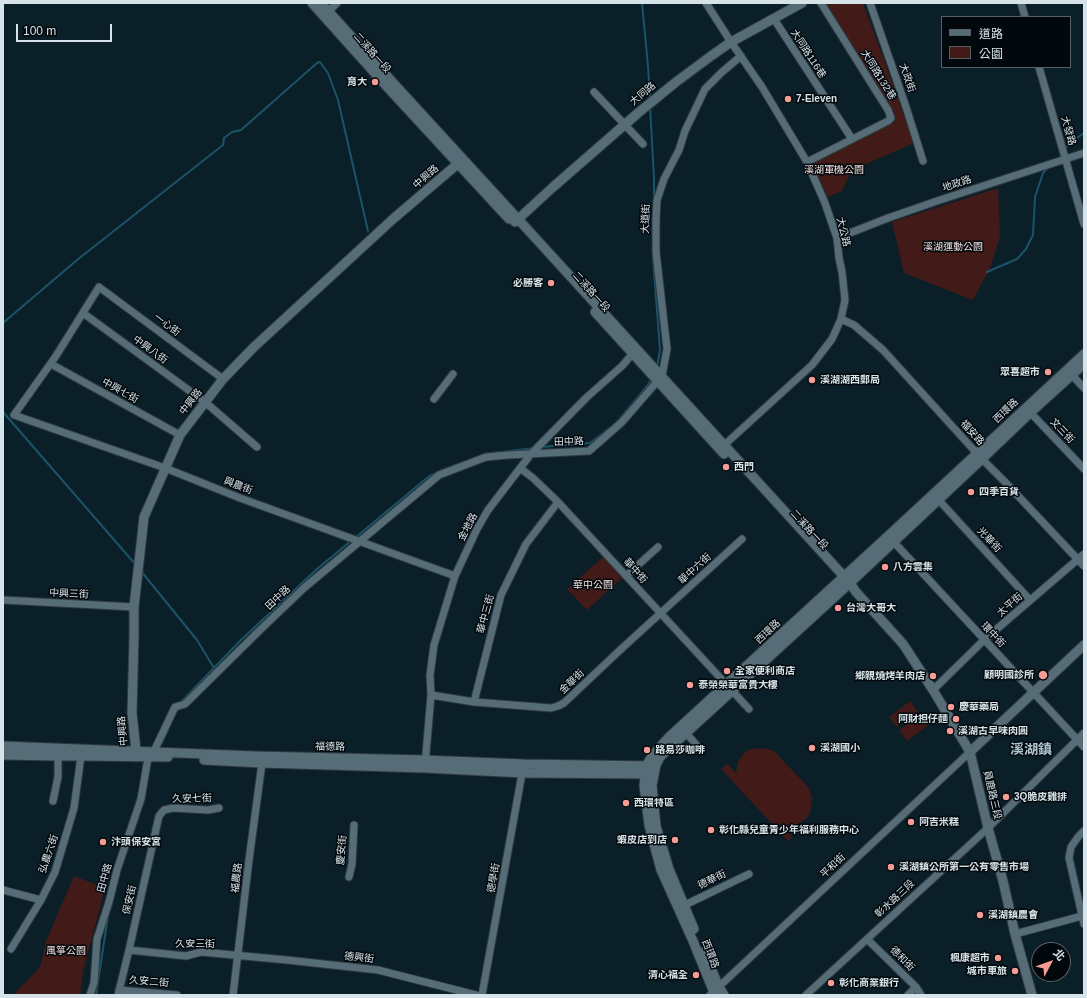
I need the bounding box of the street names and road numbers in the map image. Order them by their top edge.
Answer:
street label: 大同路116巷 [788,27,828,81]
street label: 二溪路一段 [351,30,393,76]
street label: 大同路132巷 [858,48,898,102]
street label: 大政街 [896,62,918,94]
street label: 大同路 [628,80,658,108]
street label: 大發路 [1058,115,1078,147]
street label: 中興路 [411,163,441,191]
street label: 地政路 [941,174,973,194]
street label: 大道街 [639,204,653,234]
street label: 大公路 [834,216,852,248]
street label: 二溪路一段 [570,269,612,315]
street label: 一心街 [151,311,183,339]
street label: 中興八街 [130,333,170,367]
street label: 中興七街 [100,376,140,406]
street label: 中興路 [177,386,205,418]
street label: 西環路 [991,396,1021,426]
street label: 文三街 [1047,416,1077,446]
street label: 福安路 [958,418,986,448]
street label: 田中路 [554,435,584,449]
street label: 興農街 [222,475,254,497]
street label: 二溪路一段 [788,508,830,552]
street label: 金地路 [456,511,480,543]
street label: 光華街 [974,525,1004,555]
street label: 華中六街 [676,551,714,587]
street label: 華中街 [621,556,649,586]
street label: 田中路 [263,583,293,613]
street label: 中興三街 [49,587,89,601]
street label: 太平街 [995,591,1025,619]
street label: 華中三街 [475,593,497,635]
street label: 西環路 [753,617,783,647]
street label: 環中街 [978,620,1008,650]
street label: 金華街 [557,667,587,697]
street label: 中興路 [116,716,130,746]
street label: 福德路 [315,741,345,753]
street label: 員鹿路三段 [981,769,1003,821]
street label: 久安七街 [172,793,212,805]
street label: 弘農六街 [37,833,61,875]
street label: 慶安街 [335,835,349,865]
street label: 平和街 [818,851,848,881]
street label: 田中路 [95,862,115,894]
street label: 福農路 [229,862,245,894]
street label: 德學街 [485,862,503,894]
street label: 德華街 [696,868,728,892]
street label: 彰水路三段 [873,878,917,920]
street label: 保安街 [121,884,139,916]
street label: 久安三街 [175,938,215,950]
street label: 西環路 [699,938,721,970]
street label: 德和街 [887,944,917,974]
street label: 德興街 [343,950,375,966]
street label: 久安二街 [129,974,169,990]

